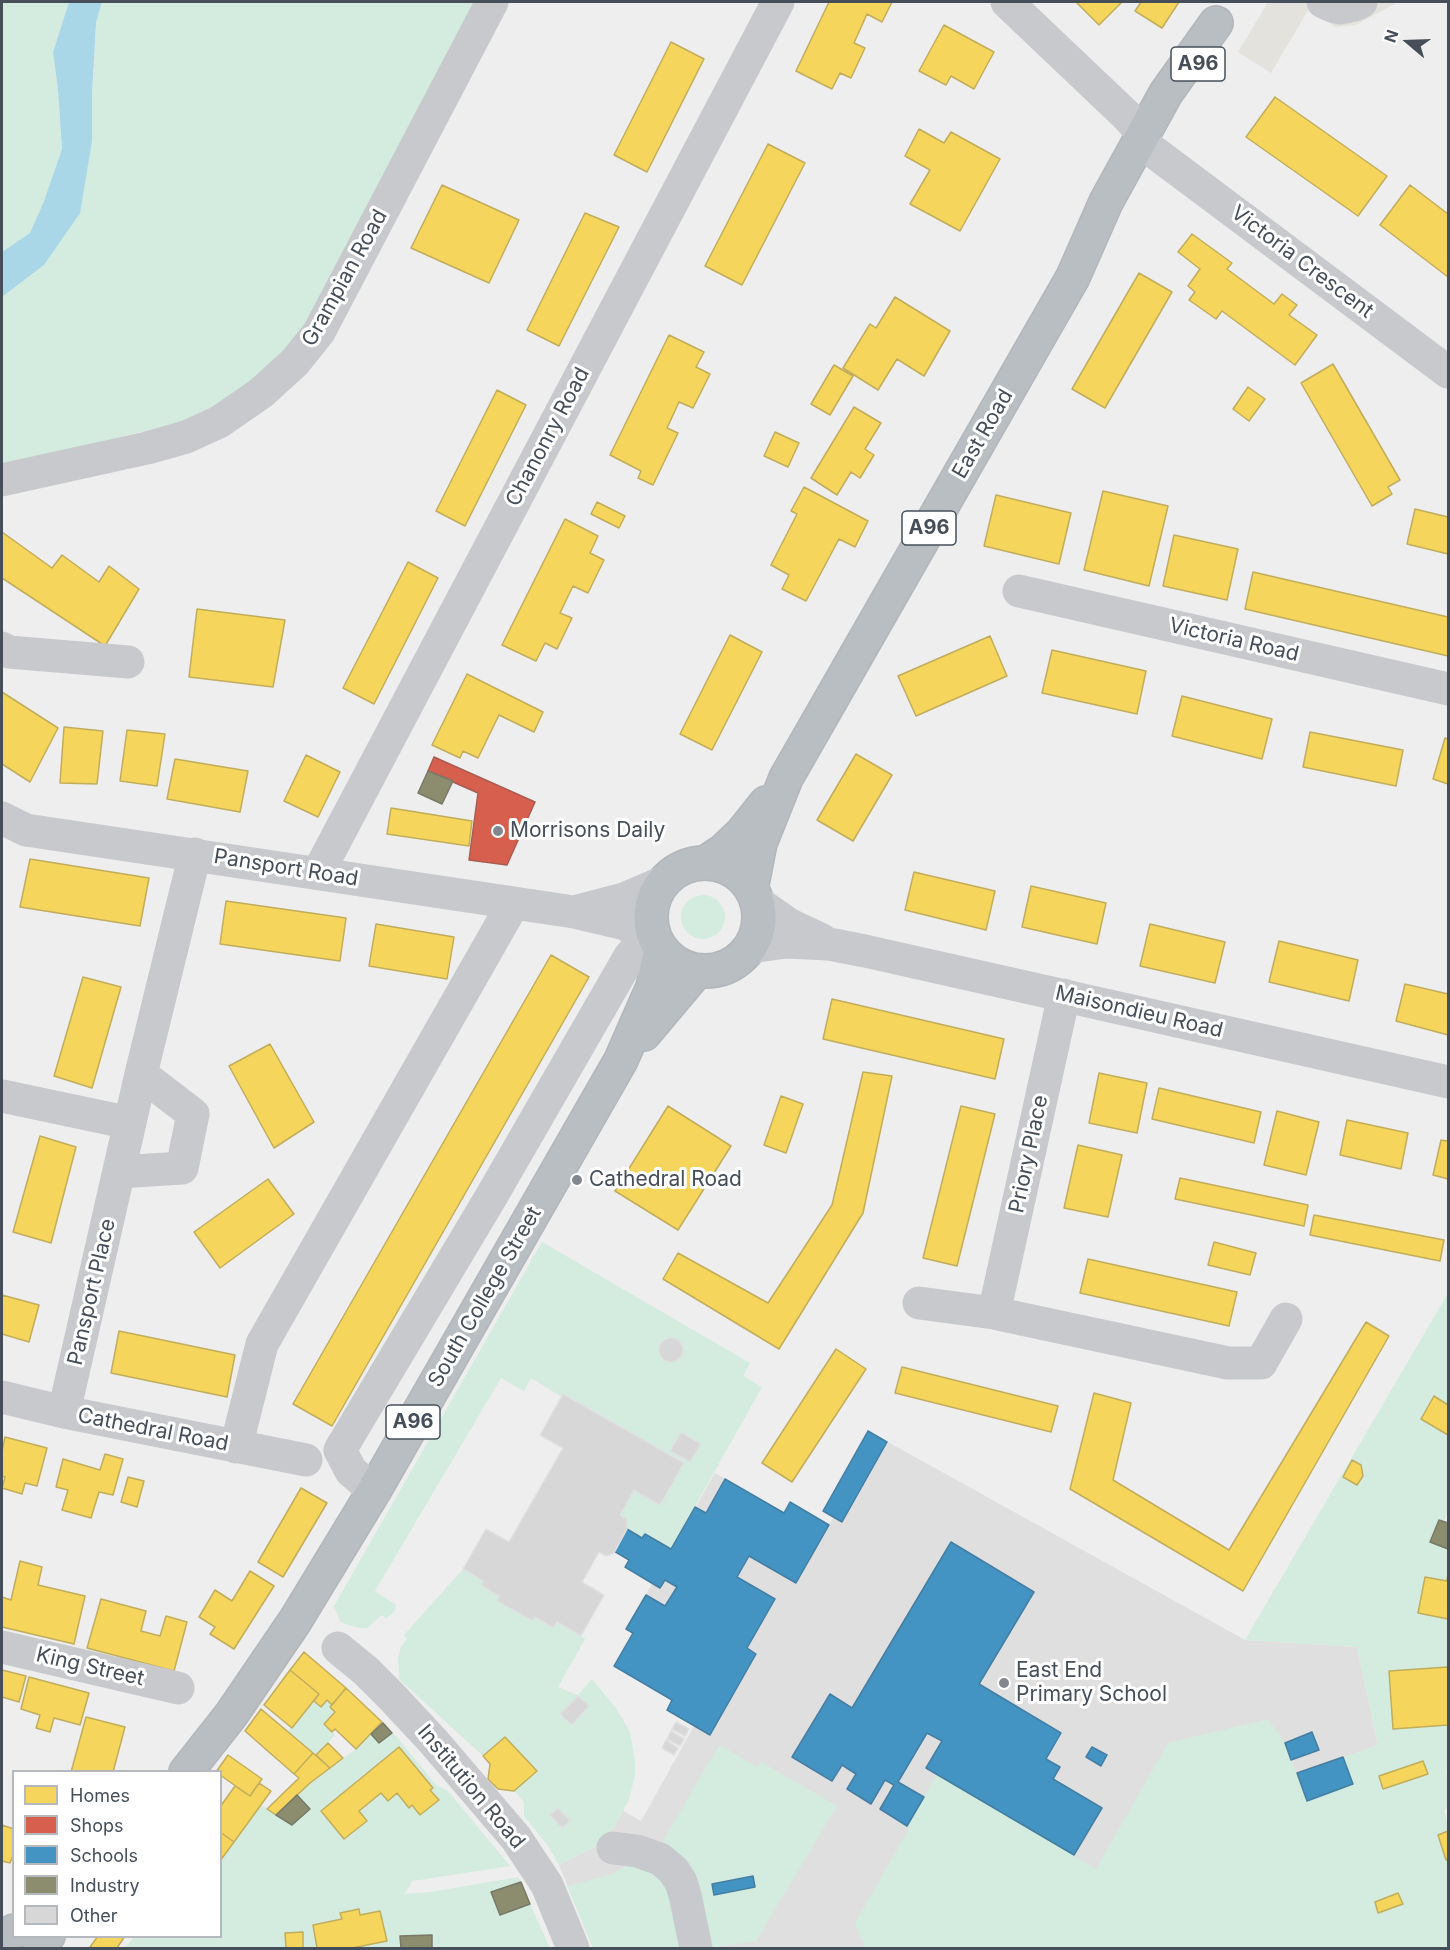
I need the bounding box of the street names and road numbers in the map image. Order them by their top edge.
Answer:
road number: A96 [1171,47,1225,81]
street label: Victoria Crescent [1226,200,1378,324]
street label: Grampian Road [297,205,393,351]
street label: Chanonry Road [501,363,595,511]
street label: East Road [947,385,1019,483]
road number: A96 [902,511,956,545]
street label: Victoria Road [1167,613,1301,667]
street label: Pansport Road [212,844,360,892]
street label: Maisondieu Road [1053,980,1225,1044]
street label: Priory Place [1004,1093,1054,1215]
street label: South College Street [423,1202,547,1392]
street label: Pansport Place [63,1216,121,1368]
street label: Cathedral Road [76,1403,230,1457]
road number: A96 [386,1405,440,1439]
street label: King Street [34,1642,146,1692]
street label: Institution Road [412,1720,530,1854]

